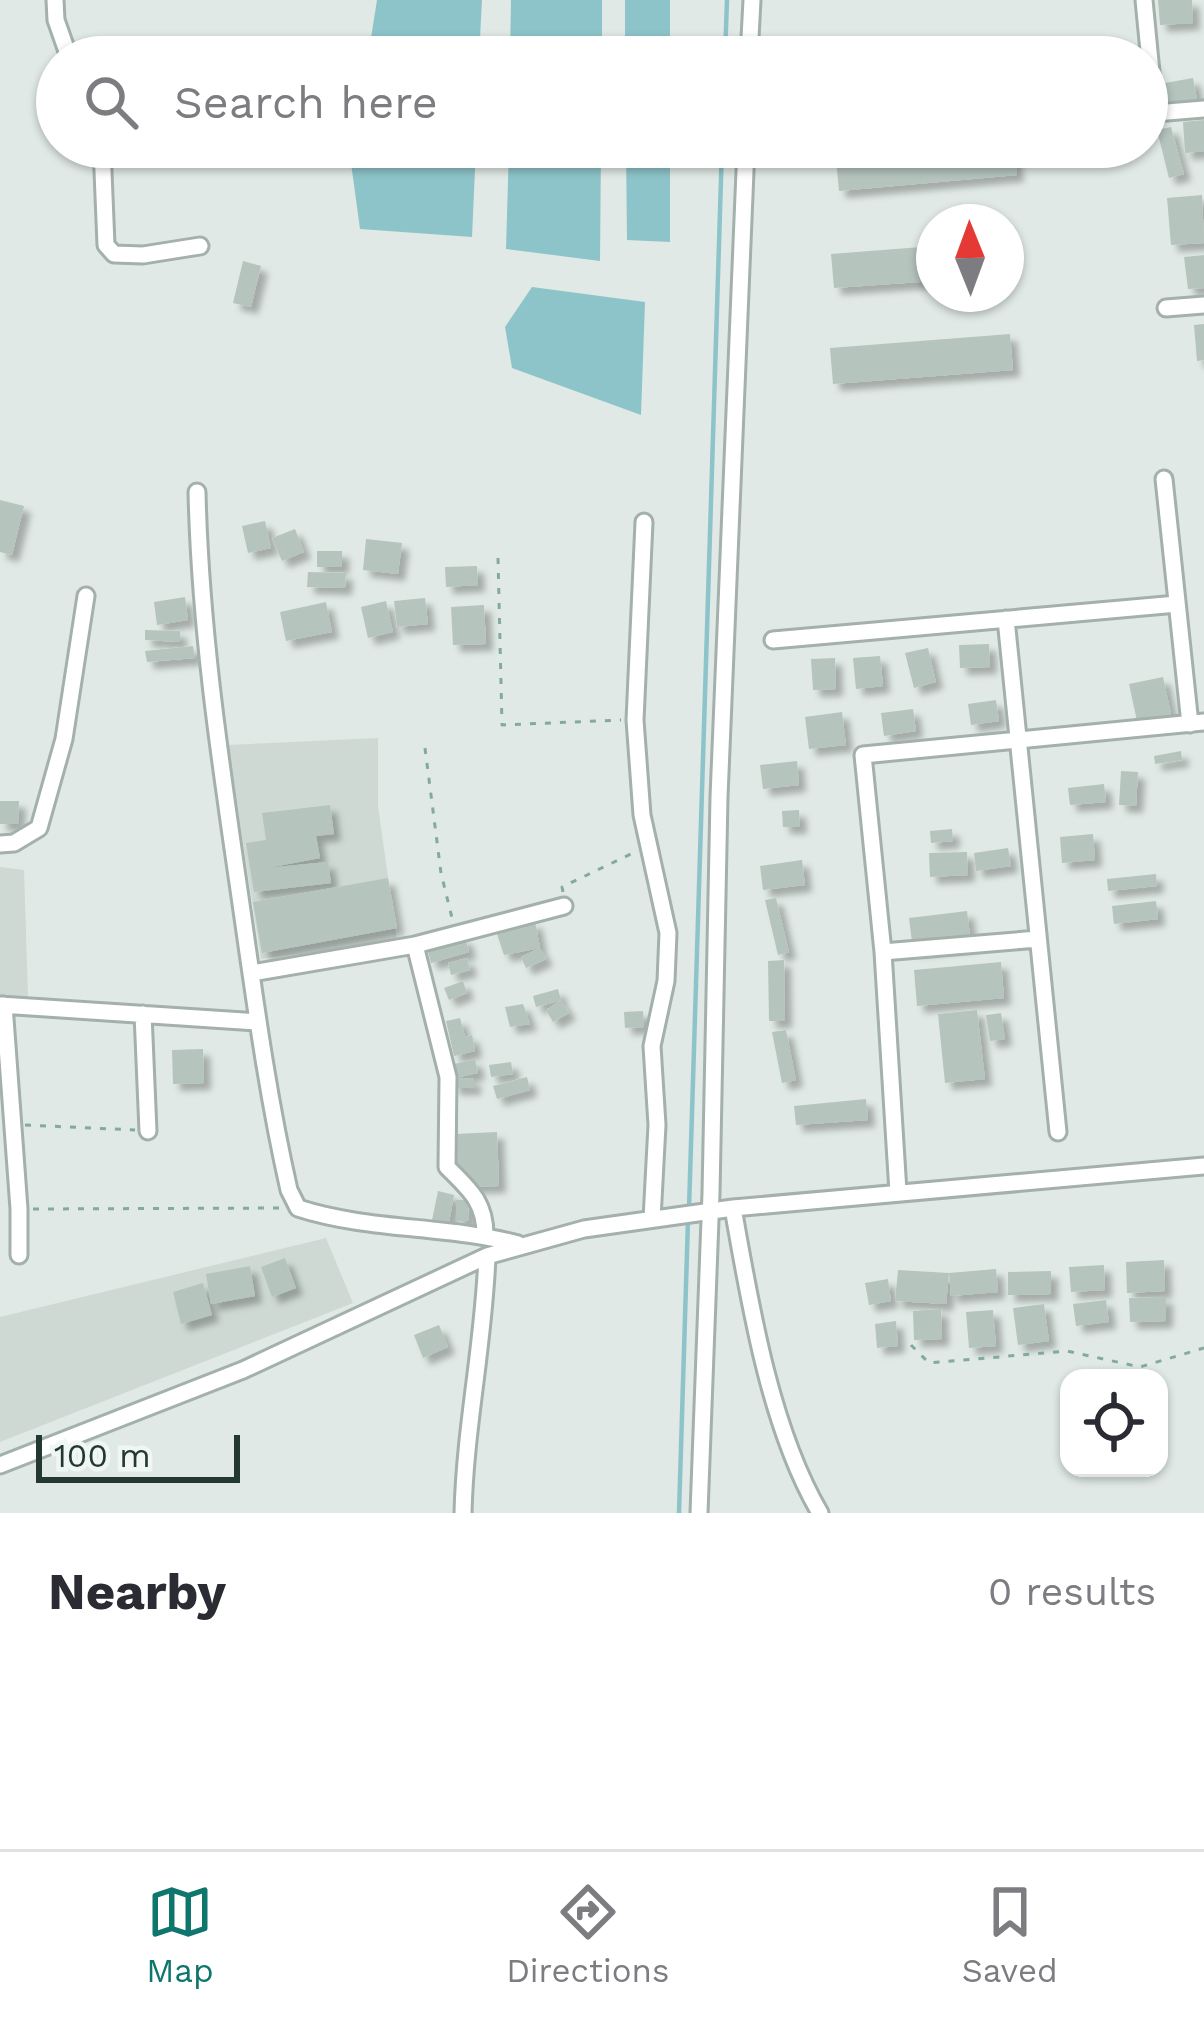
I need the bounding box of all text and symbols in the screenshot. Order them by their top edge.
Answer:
search box [36,36,1168,168]
icon: search [78,69,144,135]
text: Search here [174,76,438,129]
north arrow [916,204,1024,312]
map controls [1060,1369,1168,1477]
button: locate [1060,1369,1168,1477]
scale bar [36,1429,240,1482]
text: 100 m [54,1436,151,1475]
text: Nearby [48,1562,226,1621]
text: 0 results [988,1569,1156,1614]
tab: Map [146,1879,214,1990]
tab: Directions [506,1879,669,1990]
tab: Saved [962,1879,1058,1990]

